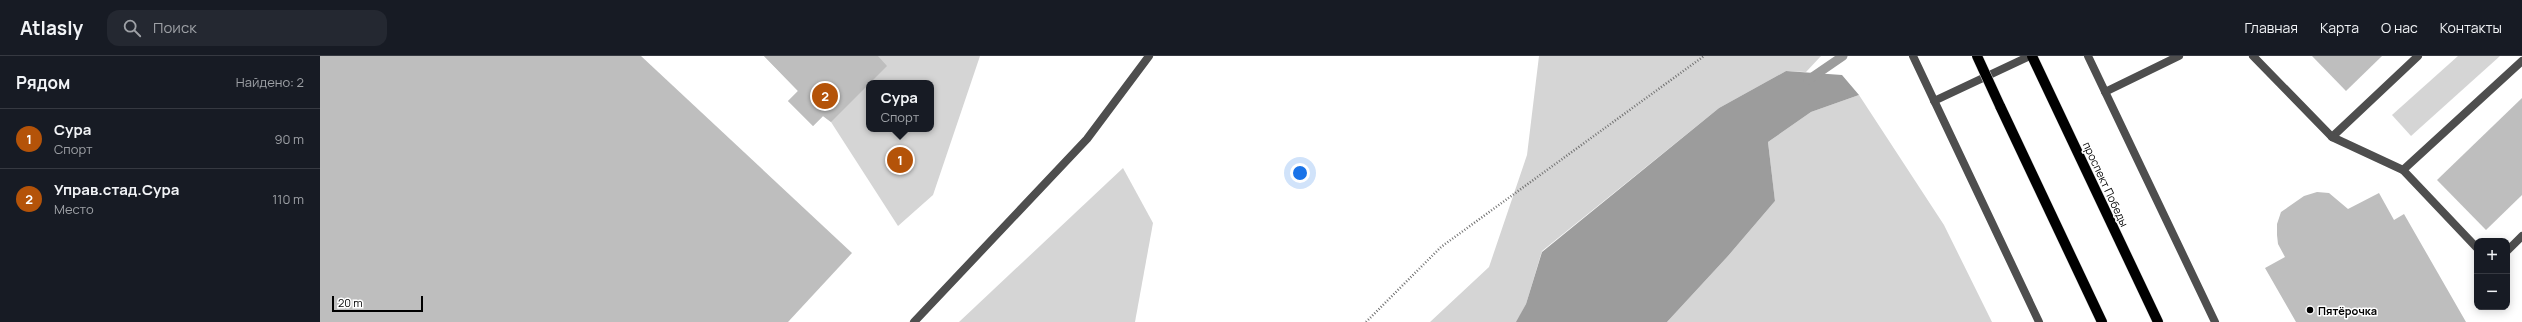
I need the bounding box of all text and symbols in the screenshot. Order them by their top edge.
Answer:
search box [107,10,387,46]
text: Atlasly [20,15,83,41]
icon: search [121,17,143,39]
text: Поиск [153,17,197,38]
text: Главная [2245,18,2298,37]
text: Карта [2320,18,2359,37]
text: О нас [2381,18,2418,37]
text: Контакты [2440,18,2502,37]
text: Рядом [16,71,70,94]
text: Найдено: 2 [236,73,304,91]
popup [866,80,934,132]
pin: 2 [812,81,838,111]
text: Сура [881,87,918,108]
text: Спорт [881,108,919,126]
text: Сура [54,119,91,140]
text: 1 [26,130,32,148]
text: 90 m [274,130,304,148]
street label: проспект Победы [2080,139,2132,229]
text: Спорт [54,140,93,158]
pin: 1 [887,145,913,175]
your location [1290,163,1310,183]
text: Управ.стад.Сура [54,179,179,200]
text: 2 [25,190,33,208]
text: 110 m [272,190,304,208]
text: Место [54,200,94,218]
map controls [2474,238,2510,310]
button: + [2474,238,2510,274]
button: − [2474,274,2510,310]
scale bar [332,294,423,313]
text: 20 m [338,295,363,310]
place label: Пятёрочка [2318,303,2377,318]
marker: Пятёрочка [2305,305,2315,315]

